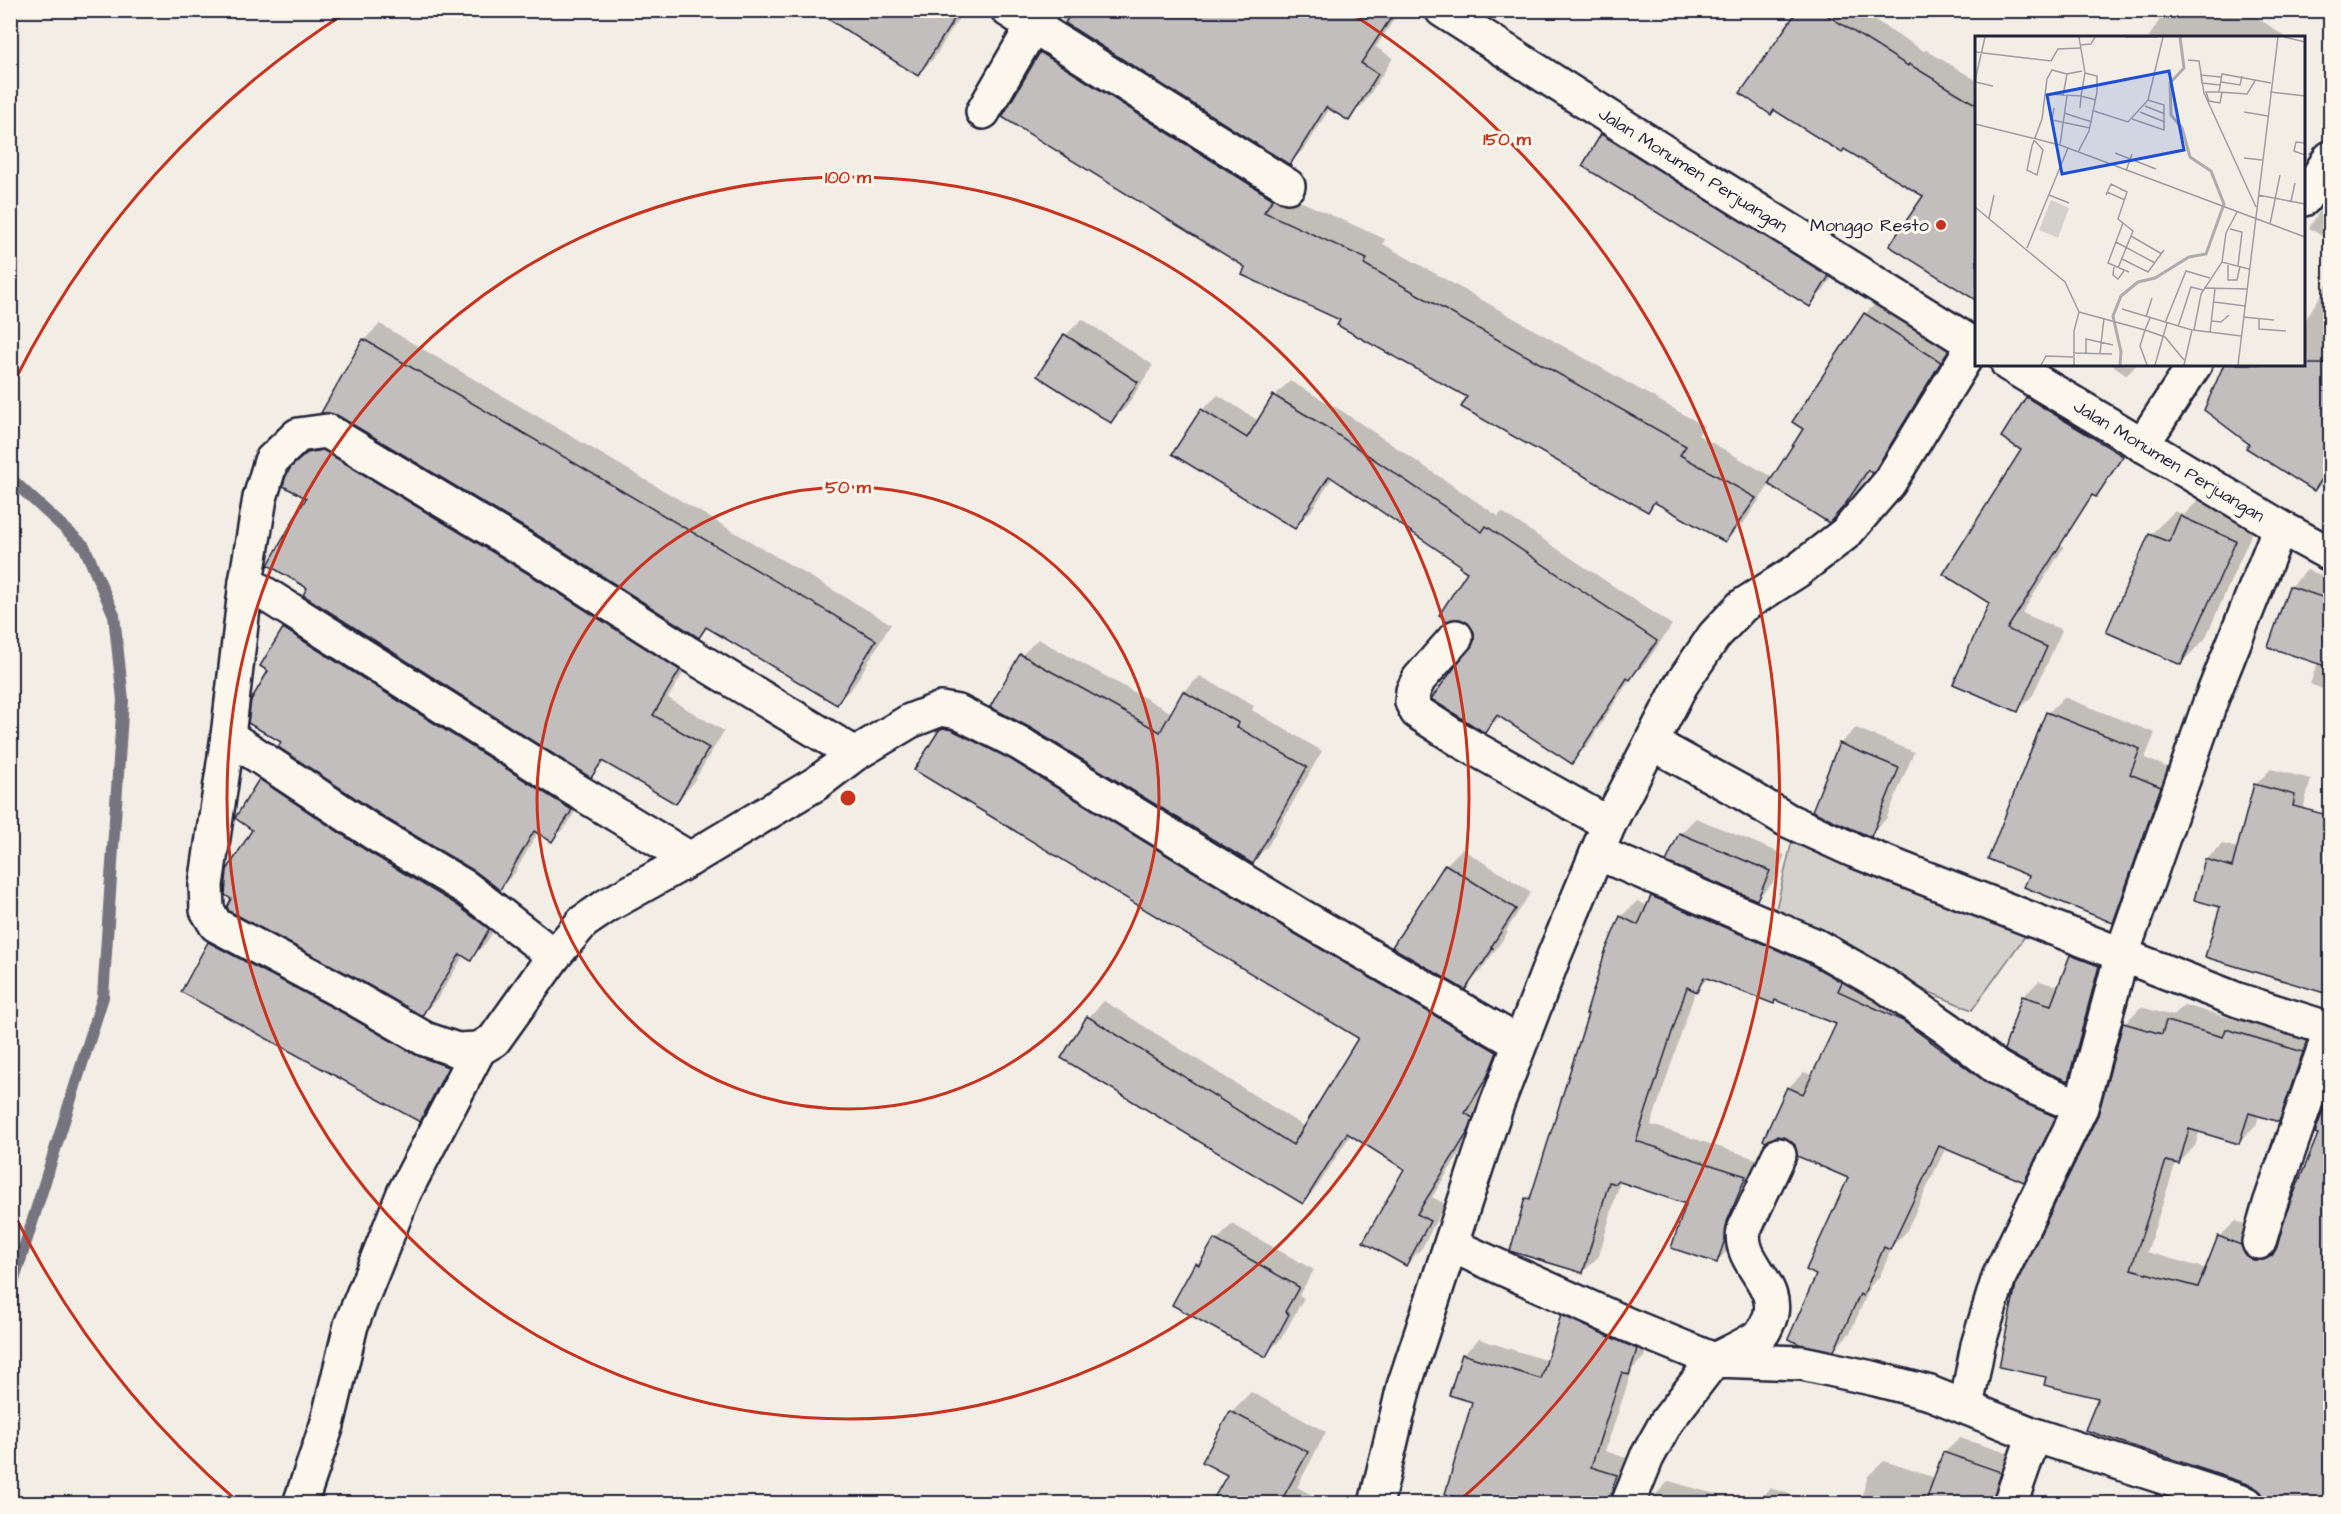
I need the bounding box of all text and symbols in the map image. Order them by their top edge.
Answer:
inset map [1975,36,2305,366]
street label: Jalan Monumen Perjuangan [1593,101,1793,239]
text: 150 m [1483,127,1532,152]
text: 100 m [825,165,872,190]
place label: Monggo Resto [1810,213,1929,239]
marker: Monggo Resto [1934,218,1948,232]
street label: Jalan Monumen Perjuangan [2068,394,2269,529]
text: 50 m [825,475,872,500]
centre of rings [838,788,858,808]

